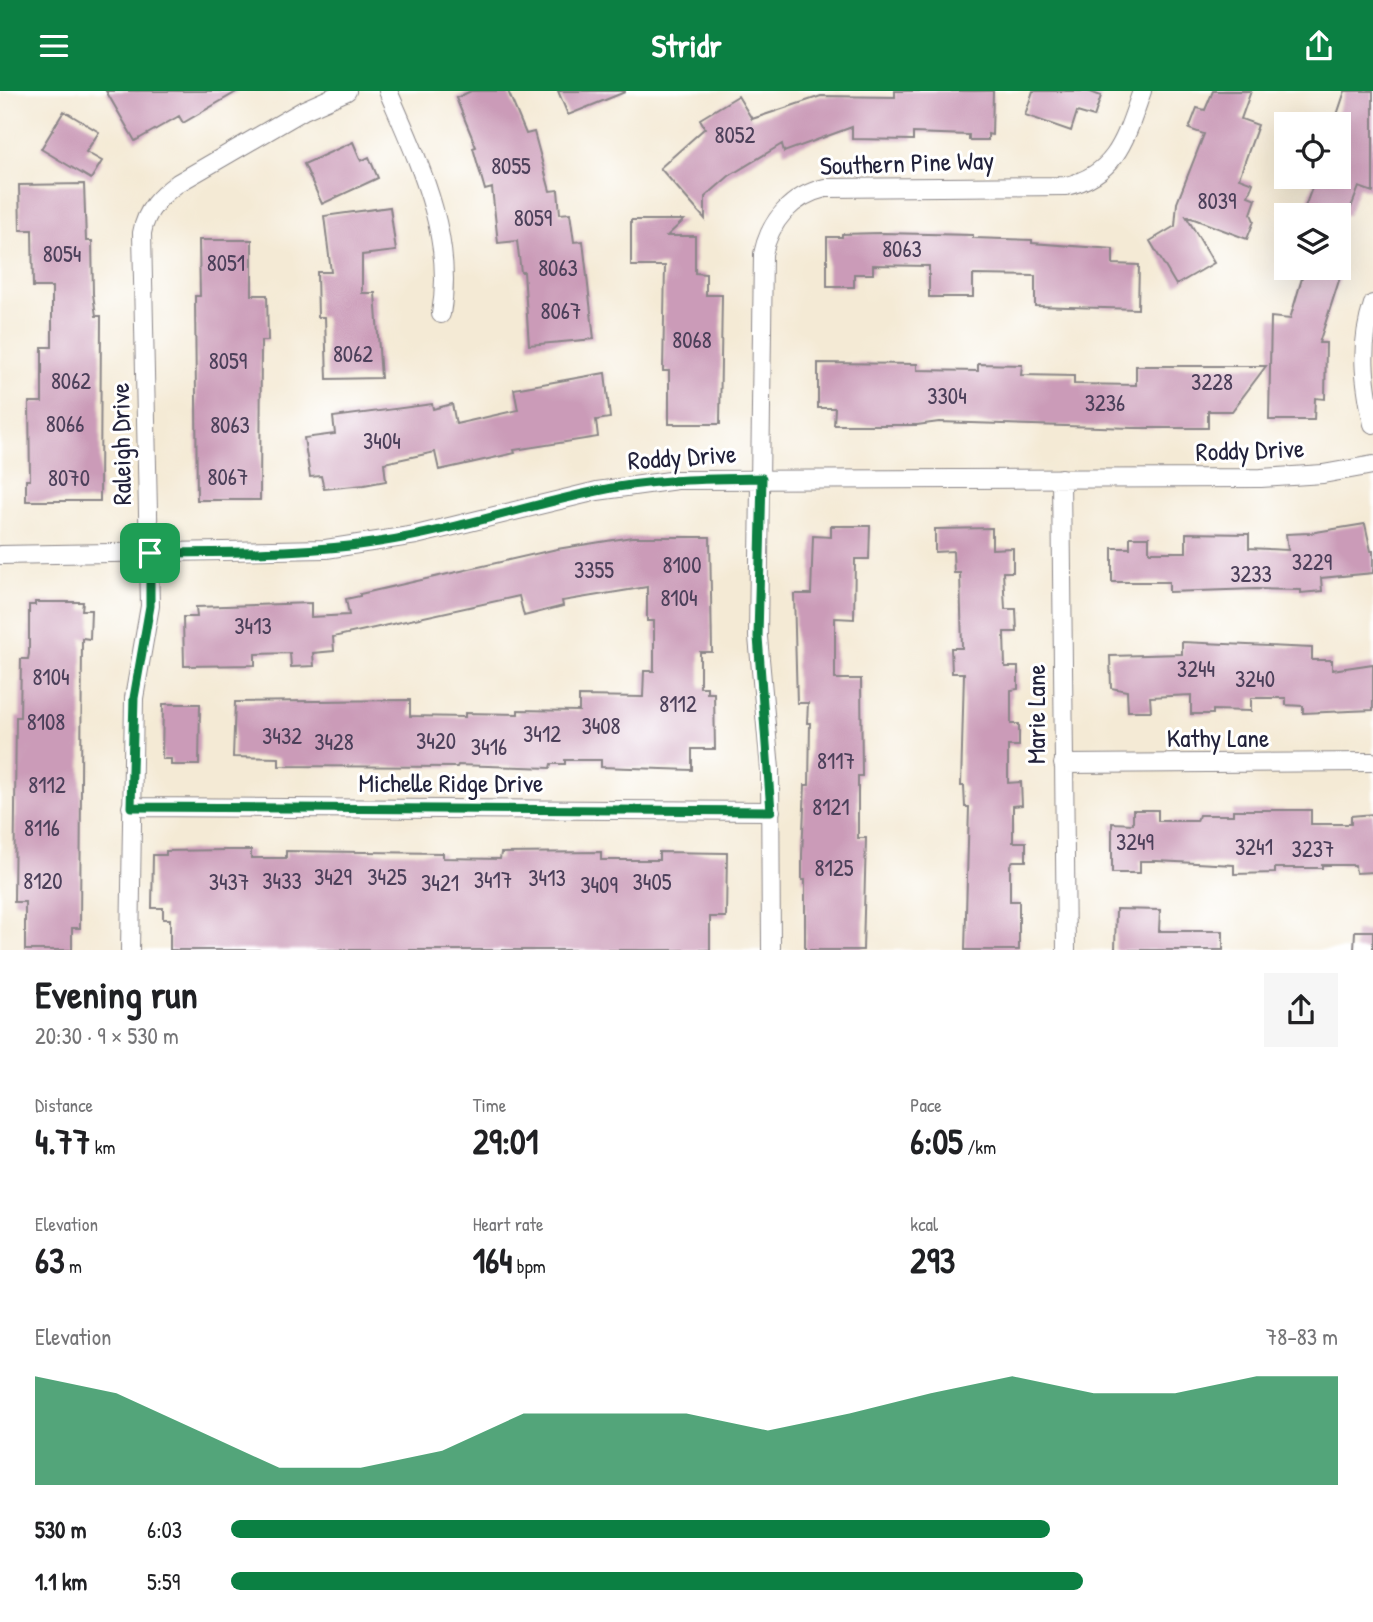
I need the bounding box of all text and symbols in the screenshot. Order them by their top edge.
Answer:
text: Stridr [652,24,721,67]
icon: menu [35,27,73,65]
icon: share [1300,27,1338,65]
map controls [1274,112,1351,280]
button: locate [1274,112,1351,189]
house number: 8052 [715,119,756,150]
street label: Southern Pine Way [819,142,995,183]
house number: 8055 [491,150,531,181]
house number: 8039 [1197,185,1237,216]
house number: 8059 [514,202,552,233]
button: layers [1274,203,1351,280]
house number: 8063 [882,233,922,264]
house number: 8054 [43,238,81,269]
house number: 8051 [207,247,245,278]
house number: 8063 [538,252,578,283]
house number: 8067 [541,295,581,326]
house number: 8068 [672,324,712,355]
house number: 8062 [333,338,373,369]
house number: 8059 [209,345,247,376]
house number: 8062 [51,365,91,396]
house number: 3228 [1191,366,1233,397]
house number: 3304 [927,380,967,411]
street label: Raleigh Drive [102,382,139,506]
house number: 3236 [1085,387,1125,418]
house number: 8066 [46,408,84,439]
house number: 8063 [210,409,250,440]
house number: 3404 [363,425,401,456]
street label: Roddy Drive [1195,430,1305,469]
street label: Roddy Drive [627,435,737,478]
house number: 8067 [208,461,248,492]
house number: 8070 [48,462,90,493]
pin [120,523,180,583]
icon: arrive [131,534,169,572]
house number: 3229 [1292,546,1332,577]
house number: 8100 [663,549,701,580]
house number: 3355 [574,554,614,585]
house number: 3233 [1230,558,1272,589]
house number: 8104 [660,582,698,613]
house number: 3413 [234,610,272,641]
house number: 3244 [1177,653,1215,684]
house number: 8104 [32,661,70,692]
house number: 3240 [1235,663,1275,694]
street label: Marie Lane [1018,664,1053,764]
house number: 8112 [659,688,697,719]
house number: 8108 [27,706,65,737]
house number: 3408 [581,710,621,741]
house number: 3412 [523,718,561,749]
house number: 3432 [262,720,302,751]
street label: Kathy Lane [1167,720,1269,755]
house number: 3420 [416,725,456,756]
house number: 3428 [314,726,354,757]
house number: 3416 [471,731,507,762]
house number: 8117 [817,745,855,776]
street label: Michelle Ridge Drive [359,765,543,800]
house number: 8112 [28,769,66,800]
house number: 8121 [812,791,850,822]
house number: 8116 [24,812,60,843]
house number: 3249 [1116,826,1154,857]
house number: 3241 [1235,831,1273,862]
house number: 3237 [1292,833,1334,864]
house number: 8125 [815,852,854,883]
house number: 3429 [314,861,352,892]
house number: 3425 [367,861,407,892]
house number: 3413 [528,862,566,893]
house number: 3417 [474,864,512,895]
house number: 8120 [23,865,63,896]
house number: 3433 [262,865,302,896]
house number: 3437 [209,866,249,897]
house number: 3405 [633,866,672,897]
house number: 3421 [421,867,459,898]
house number: 3409 [580,869,618,900]
text: Evening run [35,968,198,1020]
button: share [1264,973,1338,1047]
text: 20:30 · 9 × 530 m [35,1020,179,1051]
text: Distance [35,1092,93,1118]
text: Time [473,1092,506,1118]
text: Pace [910,1092,942,1118]
text: 4.77 [35,1118,90,1165]
text: 29:01 [473,1118,538,1165]
text: 6:05 [910,1118,963,1165]
text: km [90,1134,115,1160]
text: /km [963,1134,996,1160]
text: Elevation [35,1211,98,1237]
text: Heart rate [473,1211,544,1237]
text: kcal [910,1211,938,1237]
text: 63 [35,1237,65,1284]
text: 164 [473,1237,512,1284]
text: 293 [910,1237,955,1284]
text: m [65,1253,82,1279]
text: bpm [512,1253,546,1279]
text: Elevation [35,1321,111,1352]
text: 78–83 m [1266,1321,1338,1352]
text: 530 m [35,1514,86,1545]
text: 6:03 [147,1514,182,1545]
text: 1.1 km [35,1566,87,1597]
text: 5:59 [147,1566,180,1597]

